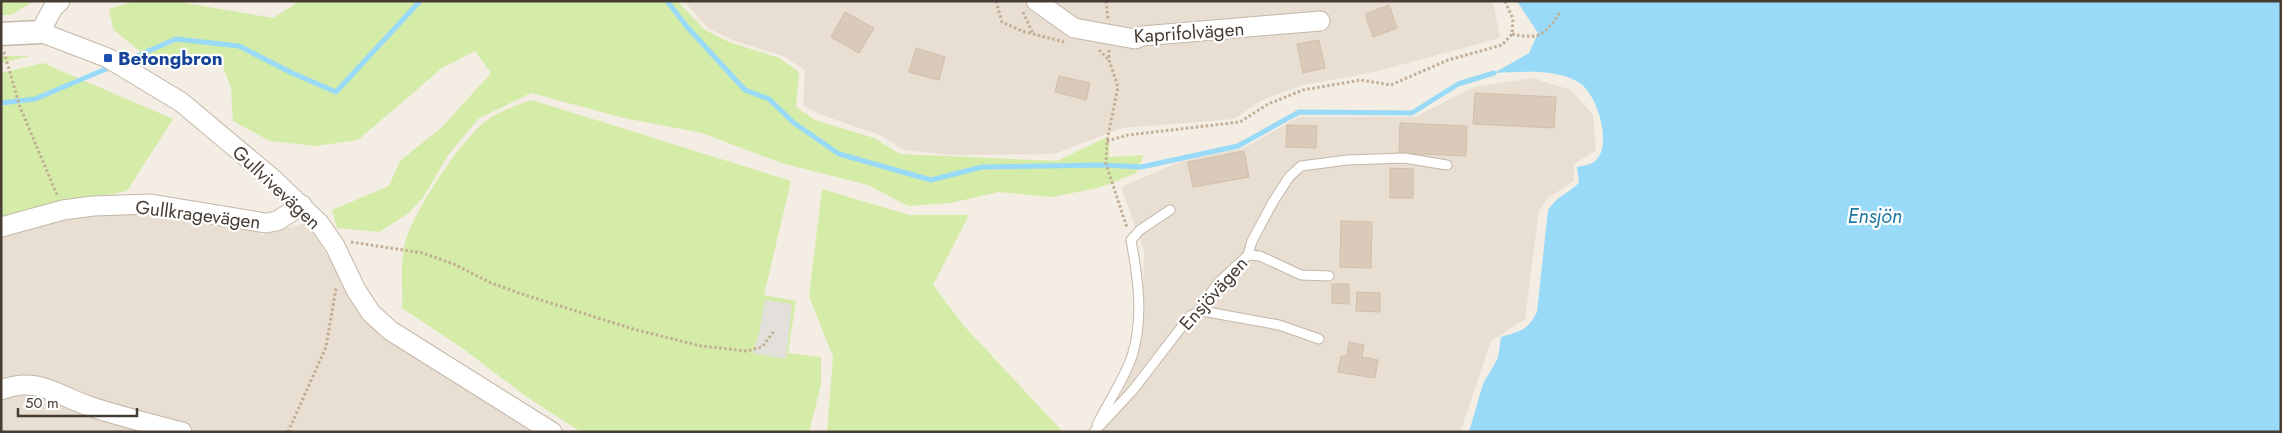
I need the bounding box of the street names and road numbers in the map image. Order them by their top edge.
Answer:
street label: Kaprifolvägen [1133,15,1245,50]
street label: Gullvivevägen [226,139,327,236]
street label: Gullkragevägen [134,193,262,236]
street label: Ensjövägen [1173,250,1254,336]

